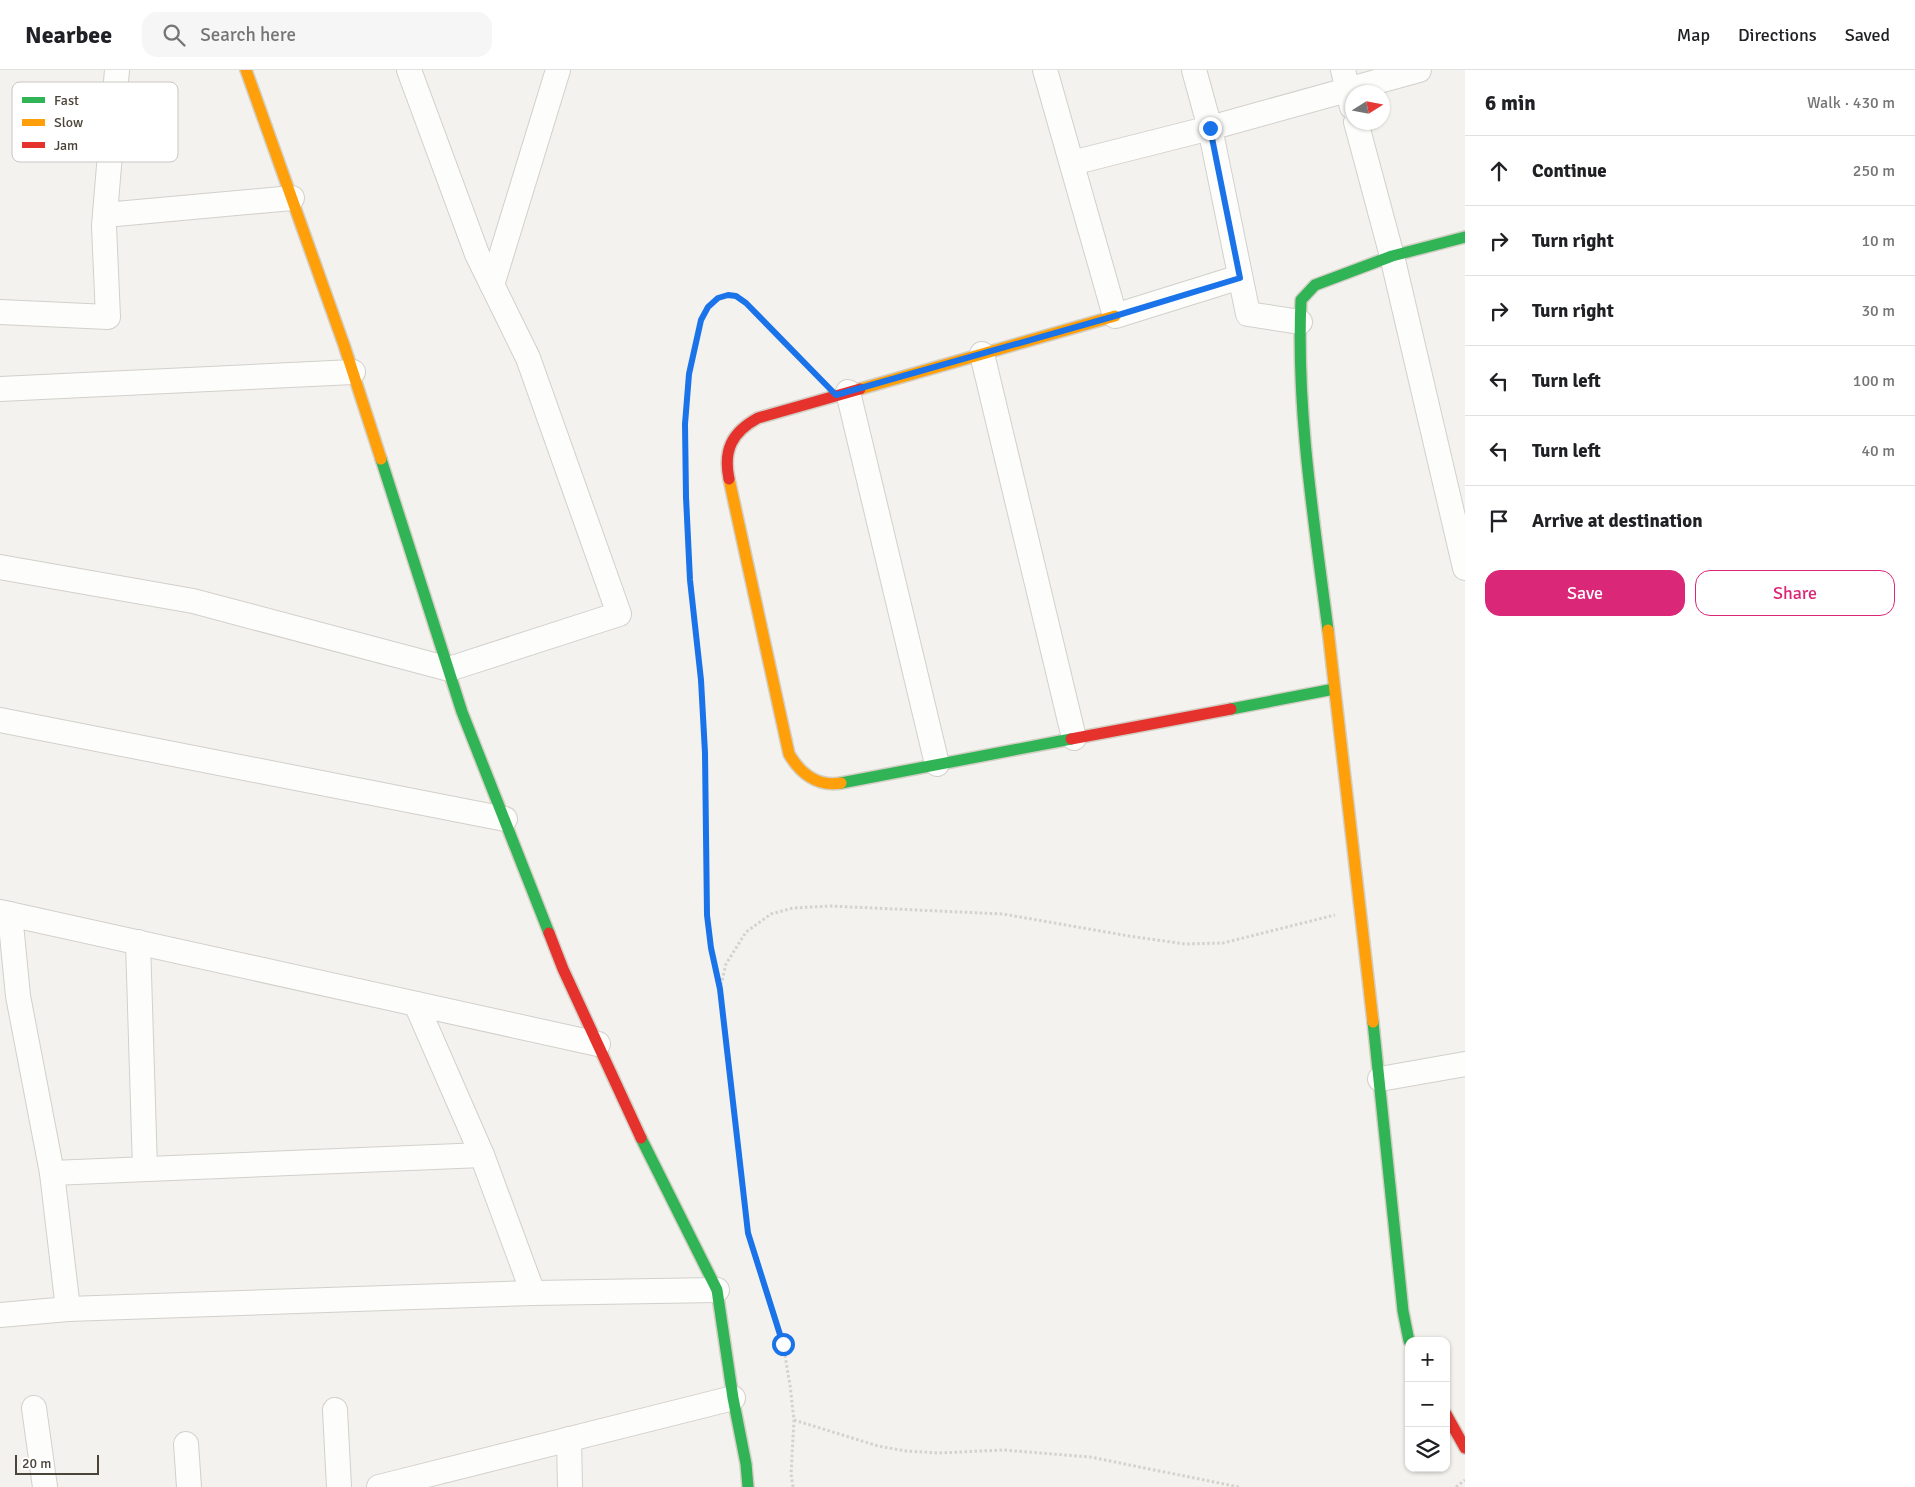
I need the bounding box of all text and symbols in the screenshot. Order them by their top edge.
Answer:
search box [142,12,492,57]
text: Nearbee [25,20,112,50]
icon: search [160,21,188,49]
text: Search here [200,23,296,47]
text: Map [1677,24,1710,46]
text: Directions [1738,24,1817,46]
text: Saved [1845,24,1890,46]
legend [12,82,178,162]
north arrow [1345,85,1390,130]
text: 6 min [1485,90,1536,116]
text: Fast [54,92,79,109]
text: Walk · 430 m [1807,93,1895,113]
text: Slow [54,114,83,131]
route end [1199,117,1222,140]
text: Jam [54,137,78,154]
icon: ahead [1485,157,1513,185]
text: Continue [1532,159,1607,183]
text: 250 m [1853,161,1895,181]
icon: right [1485,227,1513,255]
text: Turn right [1532,229,1614,253]
text: 10 m [1861,231,1895,251]
icon: right [1485,297,1513,325]
text: Turn right [1532,299,1614,323]
text: 30 m [1861,301,1895,321]
icon: left [1485,367,1513,395]
text: Turn left [1532,369,1601,393]
text: 100 m [1853,371,1895,391]
icon: left [1485,437,1513,465]
text: Turn left [1532,439,1601,463]
text: 40 m [1861,441,1895,461]
icon: arrive [1485,507,1513,535]
text: Arrive at destination [1532,509,1703,533]
button: Save [1485,570,1685,616]
button: Share [1695,570,1895,616]
route start [772,1333,795,1356]
map controls [1405,1337,1450,1472]
button: + [1405,1337,1450,1382]
button: − [1405,1382,1450,1427]
button: layers [1405,1427,1450,1472]
scale bar [15,1452,99,1475]
text: 20 m [22,1455,51,1472]

